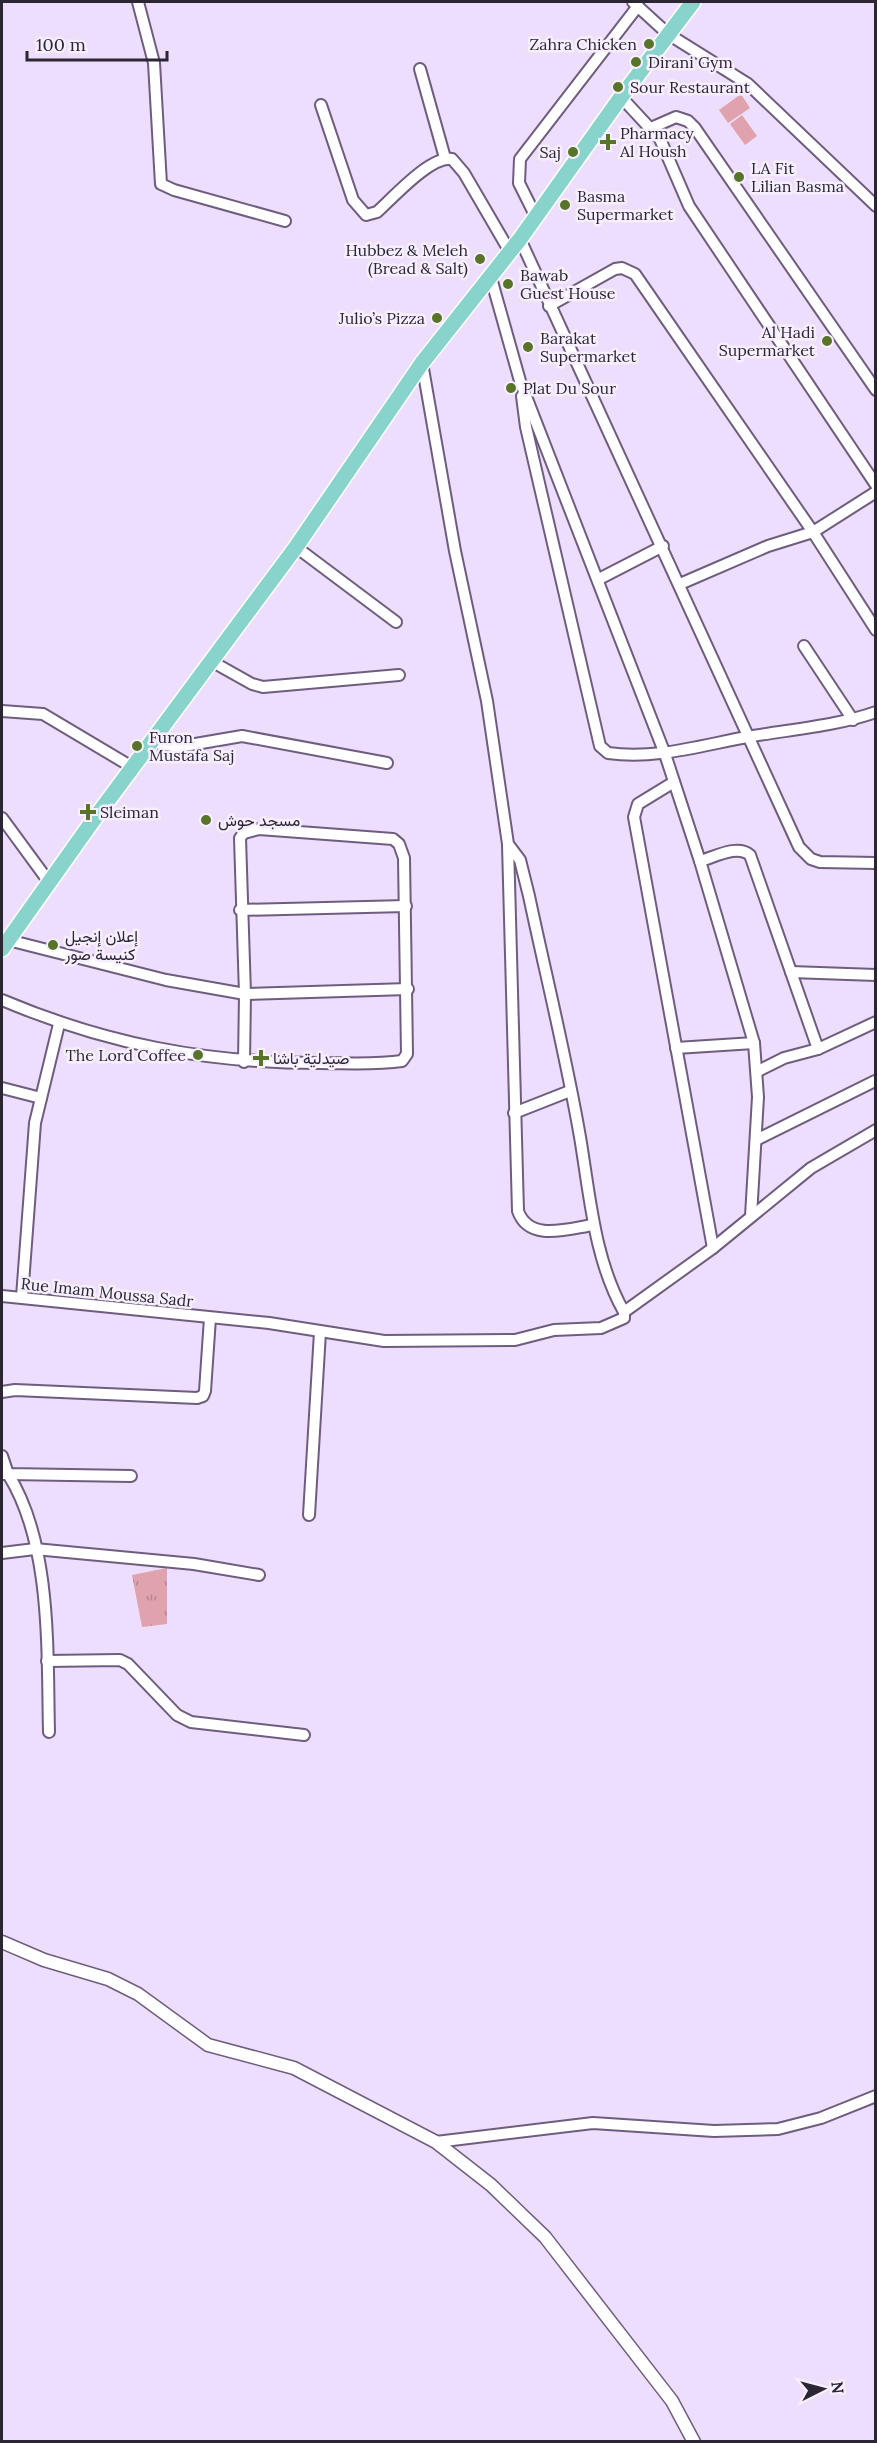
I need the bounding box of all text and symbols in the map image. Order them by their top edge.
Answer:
scale bar [27,24,166,62]
text: 100 m [36,33,86,56]
place label: Zahra Chicken [529,34,637,54]
marker: Zahra Chicken [642,37,656,51]
place label: Dirani Gym [648,52,733,72]
marker: Dirani Gym [629,55,643,69]
place label: Sour Restaurant [630,77,751,97]
marker: Sour Restaurant [611,80,625,94]
place label: Pharmacy Al Housh [619,123,694,161]
marker: Pharmacy Al Housh [601,135,615,149]
place label: Saj [539,142,561,162]
marker: Saj [566,145,580,159]
place label: LA Fit Lilian Basma [751,158,844,196]
marker: LA Fit Lilian Basma [732,170,746,184]
place label: Basma Supermarket [577,186,674,224]
marker: Basma Supermarket [558,198,572,212]
place label: Hubbez & Meleh (Bread & Salt) [345,240,468,279]
marker: Hubbez & Meleh (Bread & Salt) [473,252,487,266]
place label: Bawab Guest House [520,265,616,303]
marker: Bawab Guest House [501,277,515,291]
place label: Julio’s Pizza [338,308,425,328]
marker: Julio’s Pizza [430,311,444,325]
place label: Al Hadi Supermarket [719,322,816,360]
place label: Barakat Supermarket [540,328,637,366]
marker: Al Hadi Supermarket [820,334,834,348]
marker: Barakat Supermarket [521,340,535,354]
place label: Plat Du Sour [523,378,616,398]
marker: Plat Du Sour [504,381,518,395]
place label: Furon Mustafa Saj [149,727,234,765]
marker: Furon Mustafa Saj [130,739,144,753]
place label: Sleiman [100,802,159,822]
marker: Sleiman [81,805,95,819]
place label: مسجد حوش [218,810,300,831]
marker: مسجد حوش [199,813,213,827]
place label: إعلان إنجيل كنيسة صور [64,926,138,965]
marker: إعلان إنجيل كنيسة صور [46,938,60,952]
place label: The Lord Coffee [65,1045,186,1065]
marker: The Lord Coffee [191,1048,205,1062]
place label: صيدلية باشا [273,1048,349,1068]
marker: صيدلية باشا [254,1051,268,1065]
street label: Rue Imam Moussa Sadr [20,1273,194,1311]
north arrow [793,2359,853,2419]
text: N [827,2380,849,2395]

